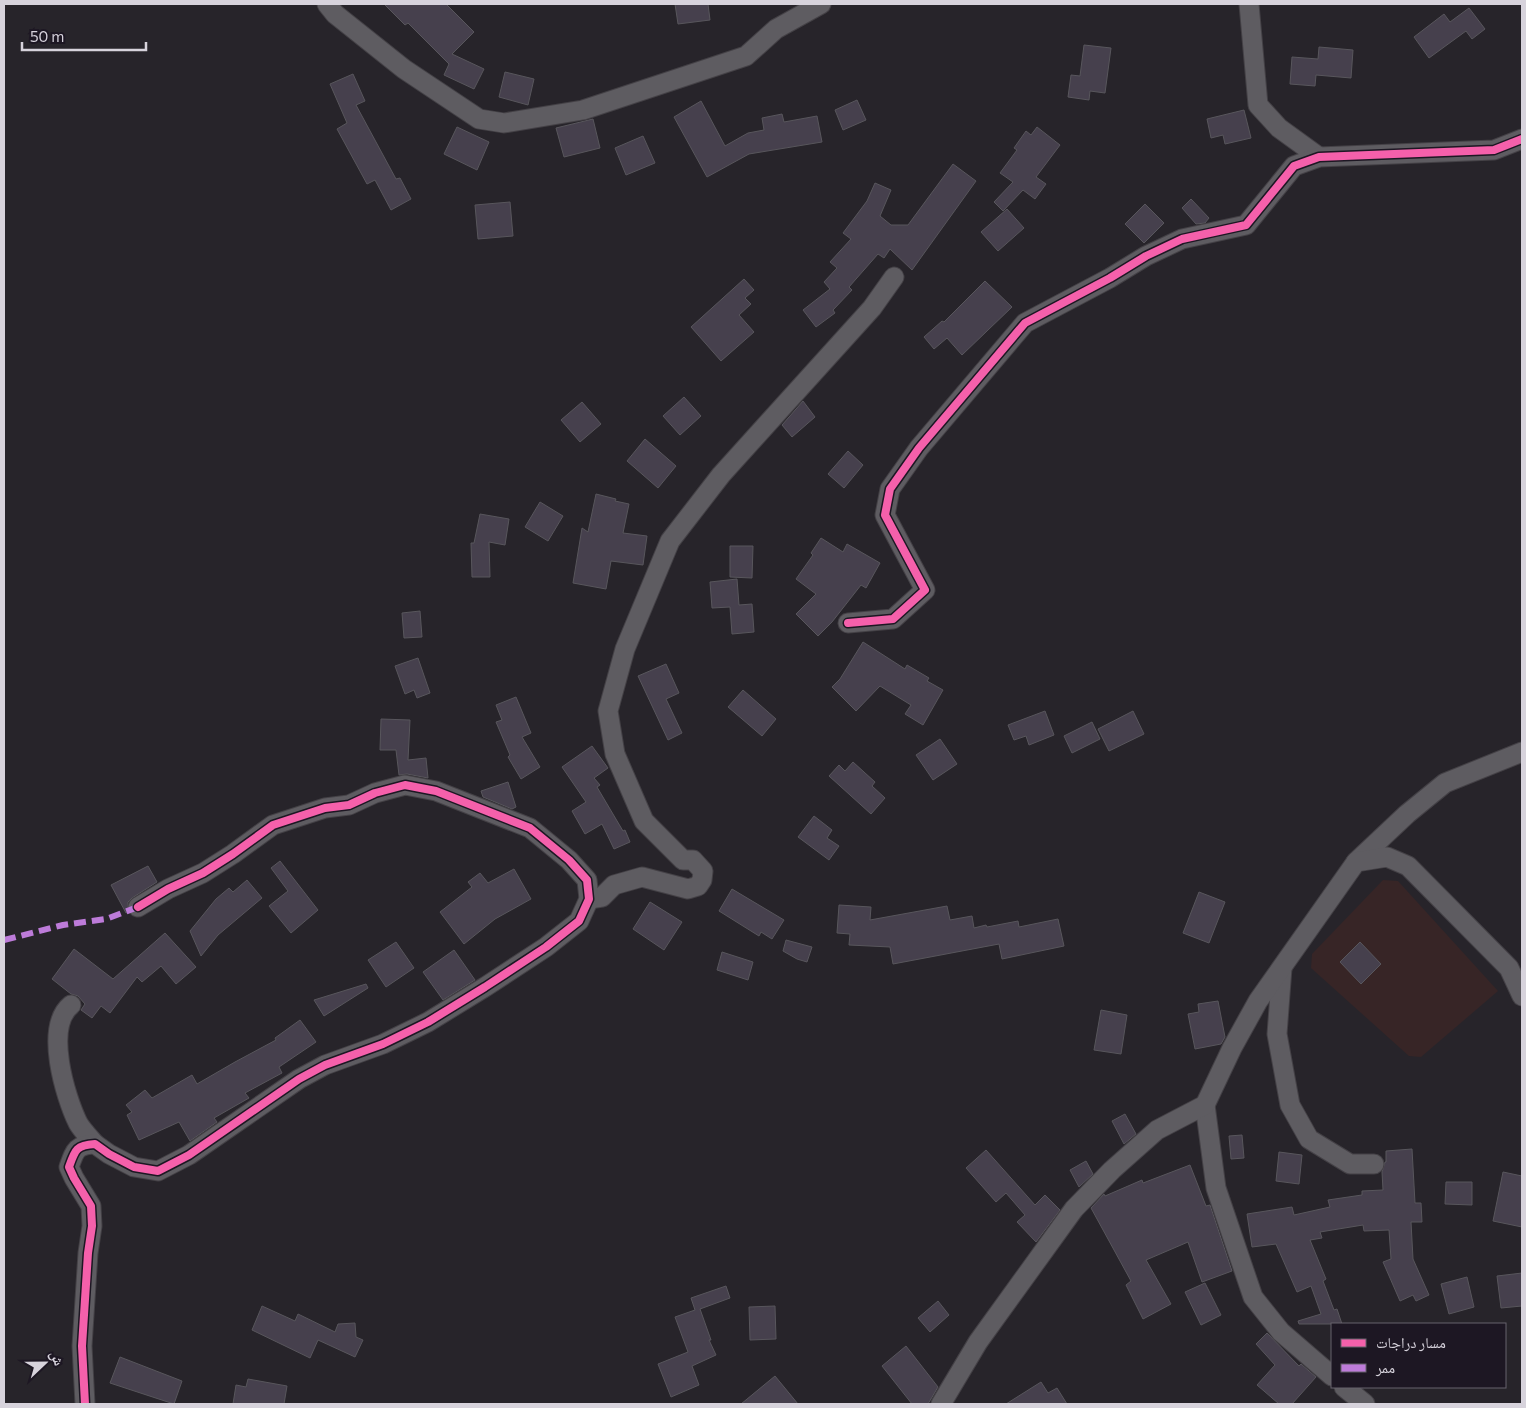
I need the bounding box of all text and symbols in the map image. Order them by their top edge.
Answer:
scale bar [22,20,146,52]
text: 50 m [30,27,64,45]
legend [1331,1323,1506,1388]
text: مسار دراجات [1376,1333,1446,1352]
north arrow [20,1338,70,1388]
text: ش [46,1348,68,1369]
text: ممر [1375,1358,1395,1377]

